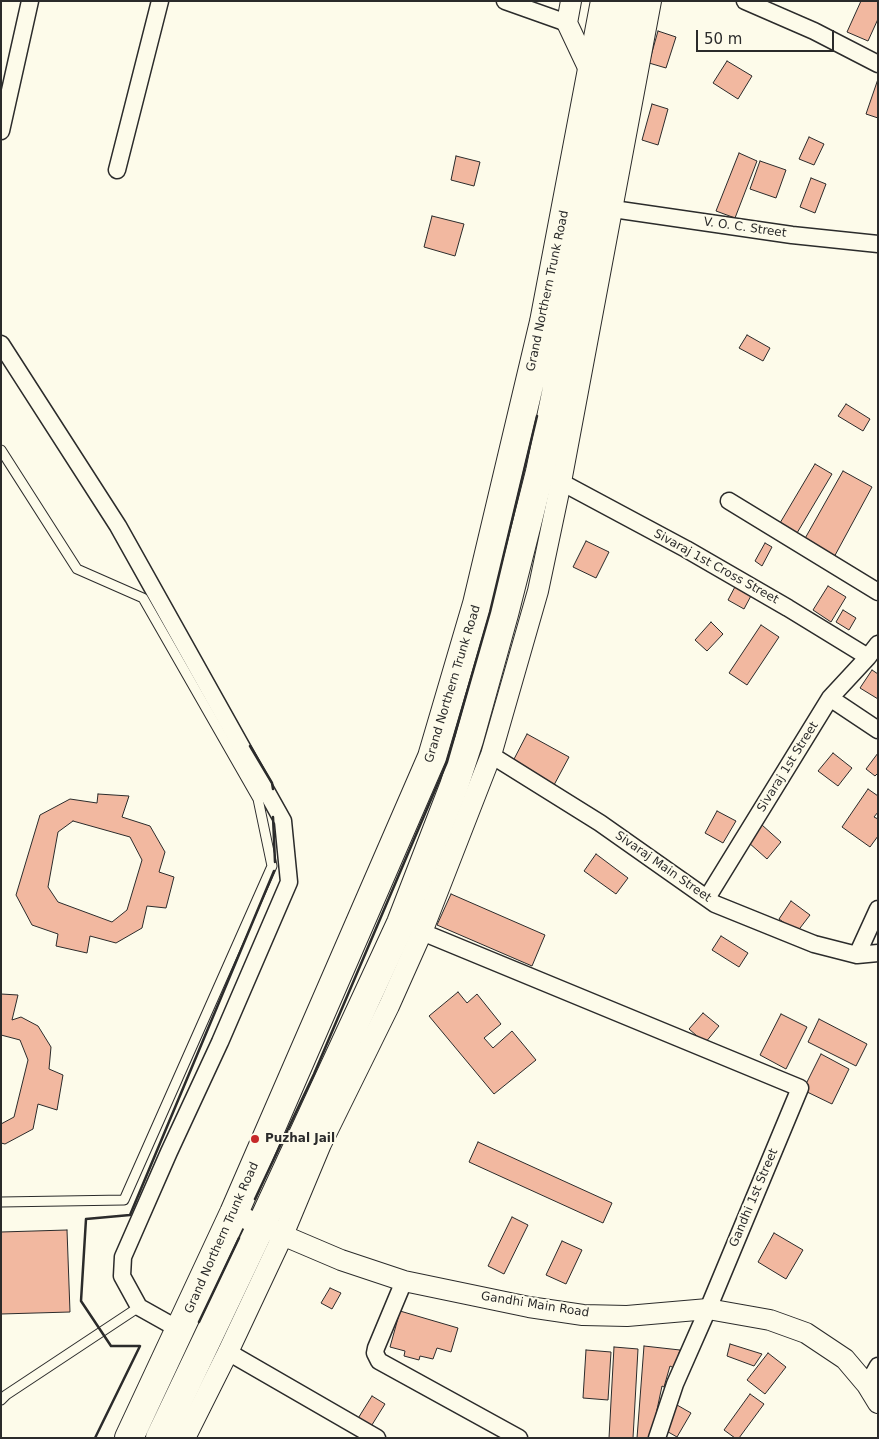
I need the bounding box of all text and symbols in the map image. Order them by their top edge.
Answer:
scale bar [699,20,836,52]
text: 50 m [704,30,742,48]
street label: Grand Northern Trunk Road [524,209,572,373]
street label: V. O. C. Street [703,215,787,241]
street label: Sivaraj 1st Cross Street [651,527,781,607]
street label: Grand Northern Trunk Road [422,603,484,765]
street label: Sivaraj 1st Street [754,719,822,815]
street label: Sivaraj Main Street [612,828,714,906]
place label: Puzhal Jail [265,1132,335,1146]
marker: Puzhal Jail [249,1133,261,1145]
street label: Gandhi 1st Street [727,1147,781,1249]
street label: Grand Northern Trunk Road [182,1160,262,1316]
street label: Gandhi Main Road [480,1289,590,1321]

